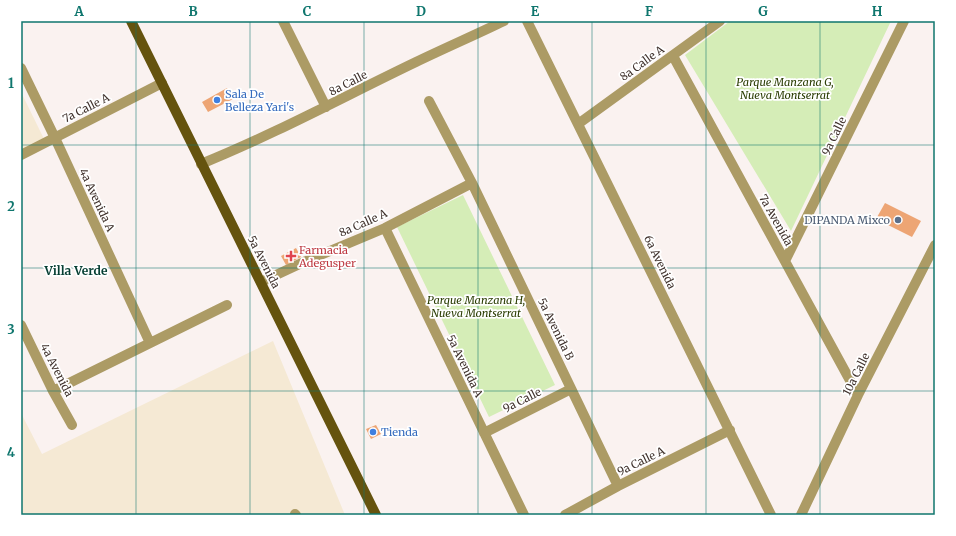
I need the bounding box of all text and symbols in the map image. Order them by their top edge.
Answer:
text: A [73,3,84,20]
text: B [188,3,198,20]
text: C [303,3,312,20]
text: D [416,3,426,20]
text: E [531,3,540,20]
text: F [645,3,653,20]
text: G [758,3,768,20]
text: H [872,3,883,20]
street label: 8a Calle A [617,42,667,84]
street label: 8a Calle [327,67,370,99]
text: 1 [8,75,14,92]
park label: Parque Manzana G, Nueva Montserrat [736,75,834,102]
place label: Sala De Belleza Yari's [225,87,294,114]
street label: 7a Calle A [60,90,112,126]
marker: Sala De Belleza Yari's [212,95,222,105]
street label: 9a Calle [819,114,849,157]
street label: 4a Avenida A [76,166,118,234]
street label: 7a Avenida [756,192,796,248]
text: 2 [7,198,15,215]
street label: 8a Calle A [337,206,390,240]
place label: DIPANDA Mixco [804,213,891,227]
marker: DIPANDA Mixco [893,215,903,225]
street label: 5a Avenida [245,233,283,291]
street label: 6a Avenida [641,233,679,291]
place label: Farmacia Adegusper [298,243,356,270]
marker: Farmacia Adegusper [286,251,296,261]
district label: Villa Verde [44,263,108,278]
park label: Parque Manzana H, Nueva Montserrat [427,293,525,320]
street label: 5a Avenida B [535,296,577,363]
text: 3 [7,321,15,338]
street label: 5a Avenida A [444,333,486,400]
street label: 4a Avenida [38,341,76,399]
street label: 10a Calle [839,350,873,398]
street label: 9a Calle [501,384,544,416]
place label: Tienda [381,425,418,439]
marker: Tienda [368,427,378,437]
street label: 9a Calle A [615,443,667,479]
text: 4 [7,444,16,461]

